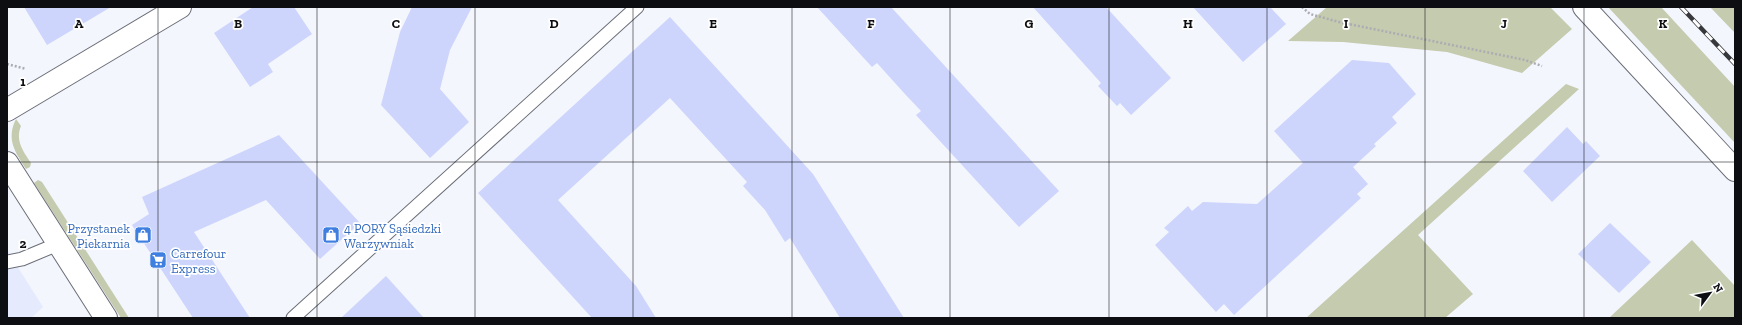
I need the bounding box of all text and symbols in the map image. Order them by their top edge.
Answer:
text: A [75,16,84,31]
text: B [234,16,242,31]
text: C [392,16,400,31]
text: D [549,16,559,31]
text: E [709,16,717,31]
text: F [867,16,875,31]
text: G [1025,16,1034,31]
text: H [1183,16,1193,31]
text: I [1344,16,1349,31]
text: J [1501,16,1507,31]
text: K [1659,16,1668,31]
text: 1 [20,74,26,89]
place label: Przystanek Piekarnia [68,221,131,251]
place label: 4 PORY Sąsiedzki Warzywniak [344,221,442,251]
shop icon: Przystanek Piekarnia [133,225,153,245]
shop icon: 4 PORY Sąsiedzki Warzywniak [321,225,341,245]
text: 2 [20,236,27,251]
place label: Carrefour Express [171,246,226,276]
supermarket icon: Carrefour Express [148,250,168,270]
north arrow [1690,273,1730,313]
text: N [1710,281,1726,295]

